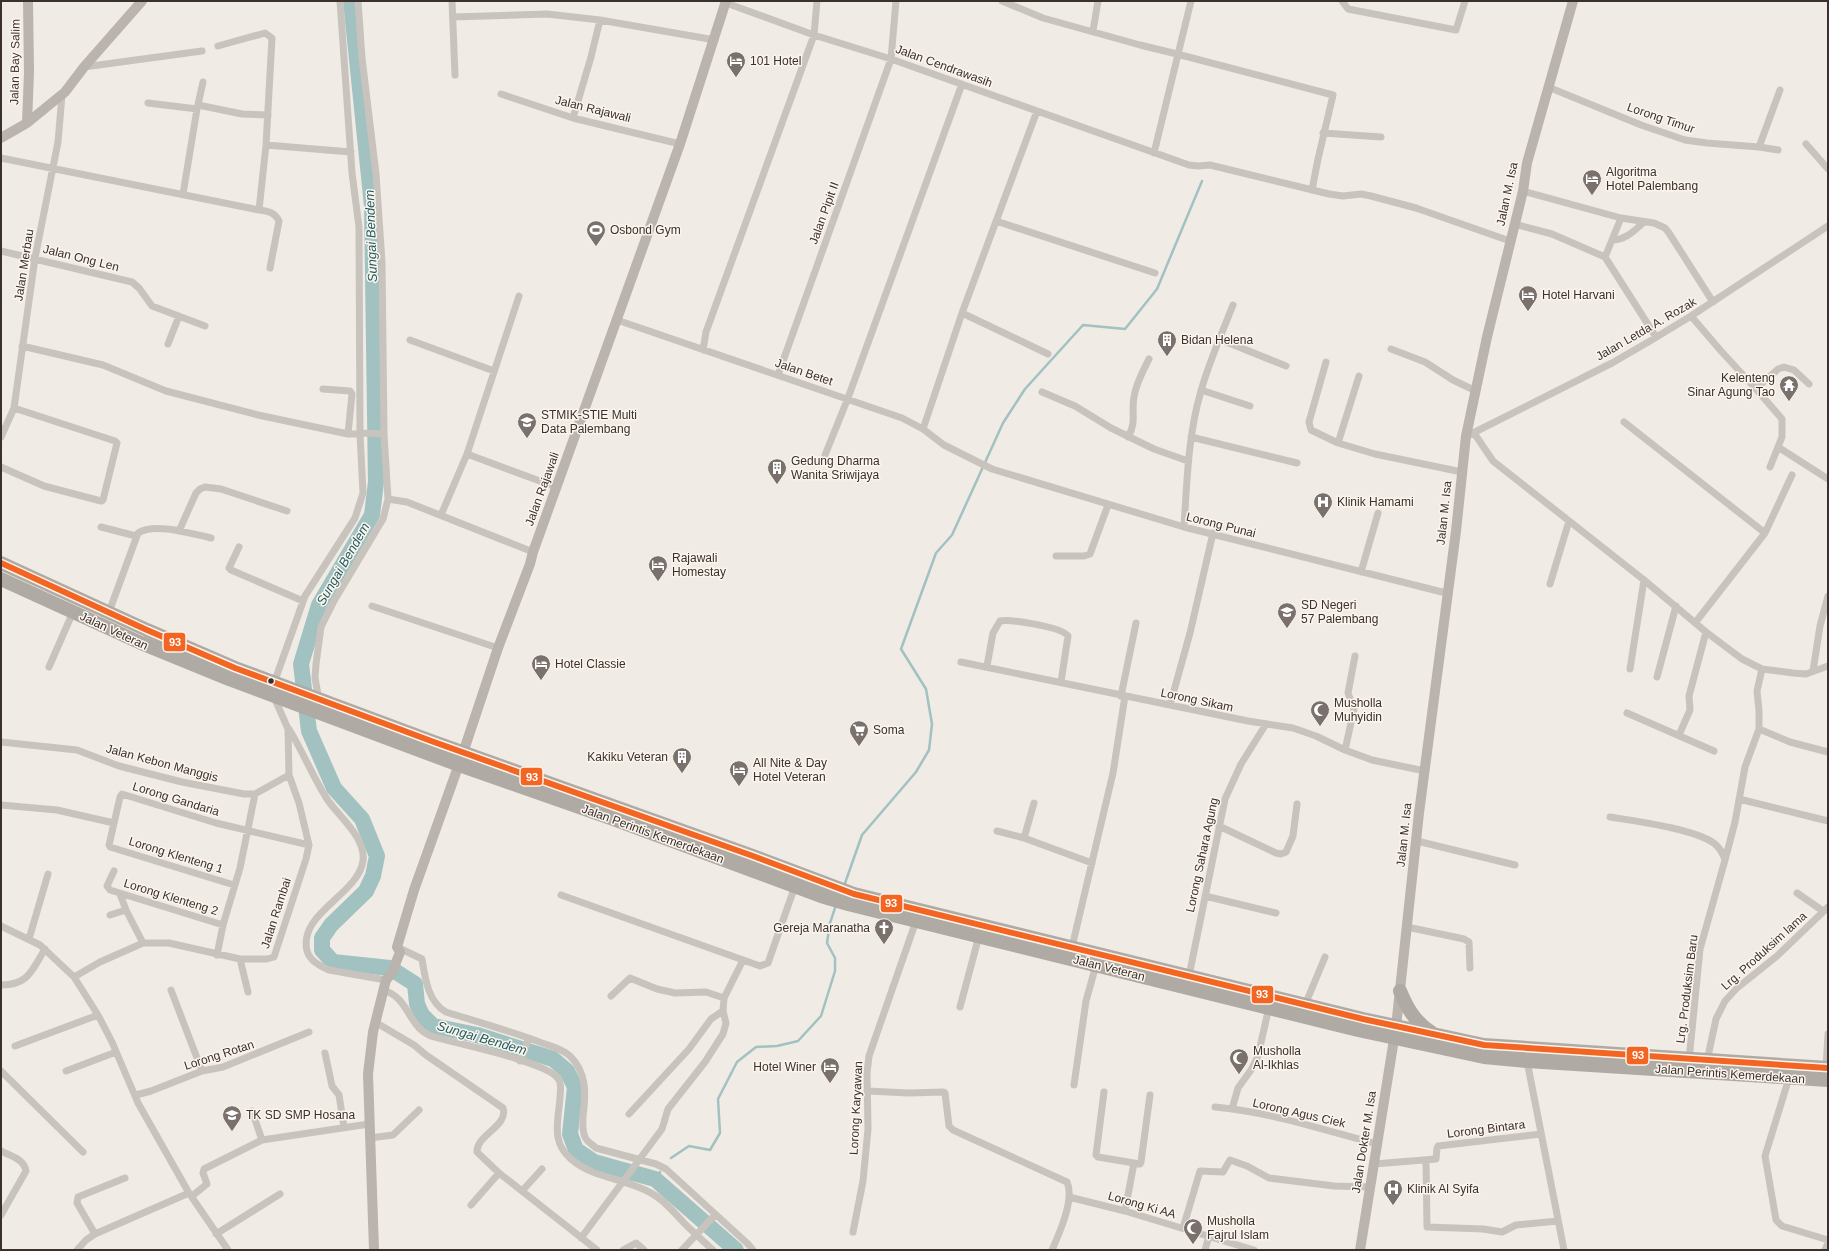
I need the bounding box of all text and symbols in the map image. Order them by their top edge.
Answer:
street label: Jalan Bay Salim [7,19,23,105]
street label: Jalan Cendrawasih [894,42,994,90]
hotel icon: 101 Hotel [725,50,747,78]
place label: 101 Hotel [750,54,801,68]
street label: Jalan Rajawali [554,93,632,125]
street label: Lorong Timur [1625,100,1697,136]
street label: Jalan M. Isa [1493,161,1521,227]
place label: Algoritma Hotel Palembang [1606,165,1698,193]
hotel icon: Algoritma Hotel Palembang [1581,168,1603,196]
street label: Jalan Pipit II [806,180,842,246]
water label: Sungai Bendem [362,189,380,282]
sports icon: Osbond Gym [585,219,607,247]
place label: Osbond Gym [610,223,681,237]
street label: Jalan Merbau [11,228,37,302]
street label: Jalan Ong Len [41,242,121,274]
hotel icon: Hotel Harvani [1517,284,1539,312]
place label: Hotel Harvani [1542,288,1615,302]
street label: Jalan Letda A. Rozak [1593,294,1699,363]
building icon: Bidan Helena [1156,329,1178,357]
place label: Bidan Helena [1181,333,1253,347]
street label: Jalan Betet [773,356,835,389]
place label: Kelenteng Sinar Agung Tao [1687,371,1775,399]
temple icon: Kelenteng Sinar Agung Tao [1778,374,1800,402]
place label: STMIK-STIE Multi Data Palembang [541,408,637,436]
school or university icon: STMIK-STIE Multi Data Palembang [516,411,538,439]
street label: Jalan Rajawali [522,450,562,528]
place label: Gedung Dharma Wanita Sriwijaya [791,454,880,482]
building icon: Gedung Dharma Wanita Sriwijaya [766,457,788,485]
street label: Jalan M. Isa [1434,480,1454,546]
hospital icon: Klinik Hamami [1312,491,1334,519]
place label: Klinik Hamami [1337,495,1414,509]
street label: Lorong Punai [1185,510,1257,540]
water label: Sungai Bendem [313,520,373,608]
place label: Rajawali Homestay [672,551,726,579]
hotel icon: Rajawali Homestay [647,554,669,582]
place label: SD Negeri 57 Palembang [1301,598,1378,626]
school or university icon: SD Negeri 57 Palembang [1276,601,1298,629]
street label: Jalan Veteran [78,609,150,653]
line badge: 93 [163,632,186,652]
text: 93 [169,636,181,648]
hotel icon: Hotel Classie [530,653,552,681]
place label: Hotel Classie [555,657,626,671]
unlabelled marker [266,676,276,686]
street label: Lorong Sikam [1159,685,1235,715]
place label: Musholla Muhyidin [1334,696,1382,724]
mosque icon: Musholla Muhyidin [1309,699,1331,727]
supermarket icon: Soma [848,719,870,747]
place label: Soma [873,723,905,737]
street label: Jalan Kebon Manggis [104,741,220,785]
building icon: Kakiku Veteran [671,746,693,774]
place label: Kakiku Veteran [587,750,668,764]
place label: All Nite & Day Hotel Veteran [753,756,827,784]
hotel icon: All Nite & Day Hotel Veteran [728,759,750,787]
line badge: 93 [520,767,543,786]
text: 93 [526,771,538,783]
street label: Lorong Gandaria [131,779,221,819]
street label: Lorong Sahara Agung [1183,796,1221,914]
street label: Jalan Perintis Kemerdekaan [580,802,726,866]
street label: Jalan M. Isa [1394,802,1414,868]
street label: Lorong Klenteng 1 [127,834,225,876]
street label: Lorong Klenteng 2 [122,876,220,918]
street label: Jalan Rambai [258,876,294,950]
line badge: 93 [880,894,903,913]
text: 93 [885,897,897,909]
street label: Lrg. Produksim lama [1718,909,1810,993]
church icon: Gereja Maranatha [873,917,895,945]
place label: Gereja Maranatha [773,921,870,935]
street label: Lrg. Produksim Baru [1673,934,1701,1044]
street label: Jalan Veteran [1072,952,1146,984]
line badge: 93 [1251,985,1274,1004]
text: 93 [1256,988,1268,1000]
water label: Sungai Bendem [435,1018,529,1058]
street label: Lorong Rotan [182,1037,256,1073]
place label: Musholla Al-Ikhlas [1253,1044,1301,1072]
line badge: 93 [1626,1046,1649,1065]
mosque icon: Musholla Al-Ikhlas [1228,1047,1250,1075]
text: 93 [1632,1049,1644,1061]
hotel icon: Hotel Winer [819,1056,841,1084]
place label: Hotel Winer [753,1060,816,1074]
street label: Lorong Karyawan [847,1061,865,1155]
street label: Jalan Perintis Kemerdekaan [1655,1062,1805,1086]
street label: Jalan Dokter M. Isa [1349,1090,1379,1194]
street label: Lorong Agus Ciek [1251,1096,1348,1131]
school or university icon: TK SD SMP Hosana [221,1104,243,1132]
place label: TK SD SMP Hosana [246,1108,355,1122]
street label: Lorong Bintara [1446,1117,1526,1141]
hospital icon: Klinik Al Syifa [1382,1178,1404,1206]
place label: Klinik Al Syifa [1407,1182,1479,1196]
street label: Lorong Ki AA [1106,1189,1178,1221]
place label: Musholla Fajrul Islam [1207,1214,1269,1242]
mosque icon: Musholla Fajrul Islam [1182,1217,1204,1245]

